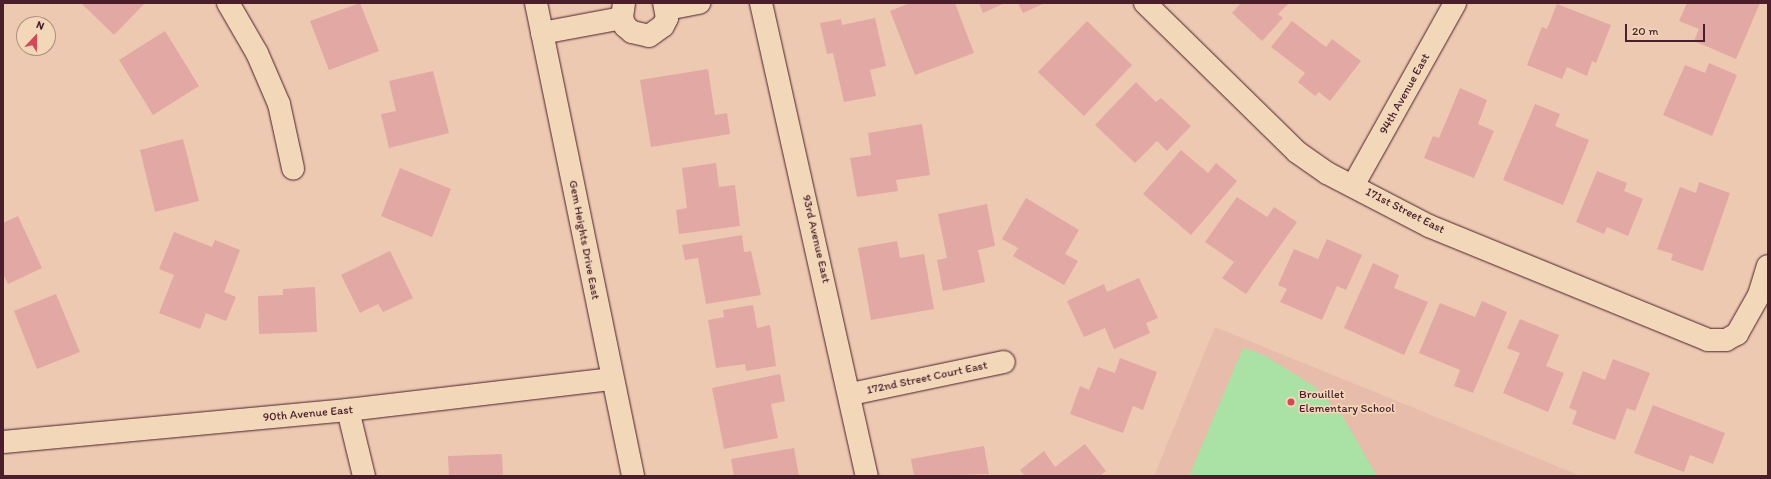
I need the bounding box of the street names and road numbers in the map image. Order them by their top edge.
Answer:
street label: 94th Avenue East [1377,51,1433,137]
street label: Gem Heights Drive East [565,179,603,301]
street label: 171st Street East [1363,185,1447,237]
street label: 93rd Avenue East [799,194,833,284]
street label: 172nd Street Court East [865,358,989,398]
street label: 90th Avenue East [263,403,353,425]

